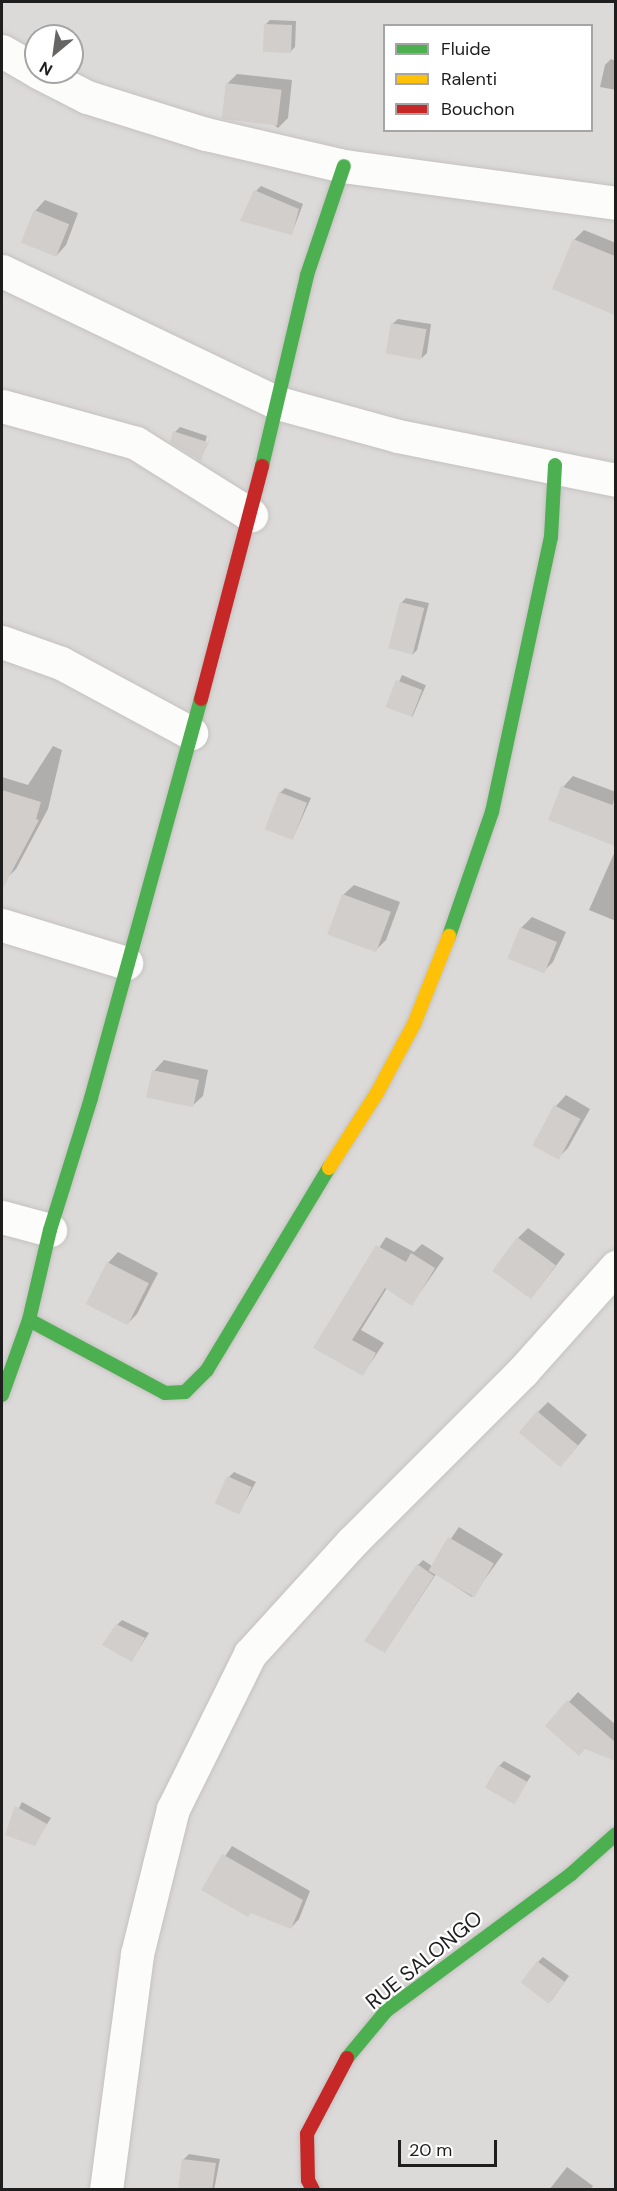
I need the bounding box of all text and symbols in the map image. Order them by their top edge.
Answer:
north arrow [24,24,84,84]
legend [383,24,593,132]
text: Fluide [441,37,491,61]
text: N [36,56,56,80]
text: Ralenti [441,67,497,91]
text: Bouchon [441,97,515,121]
street label: RUE SALONGO [361,1905,487,2015]
scale bar [401,2128,500,2166]
text: 20 m [409,2138,452,2162]

